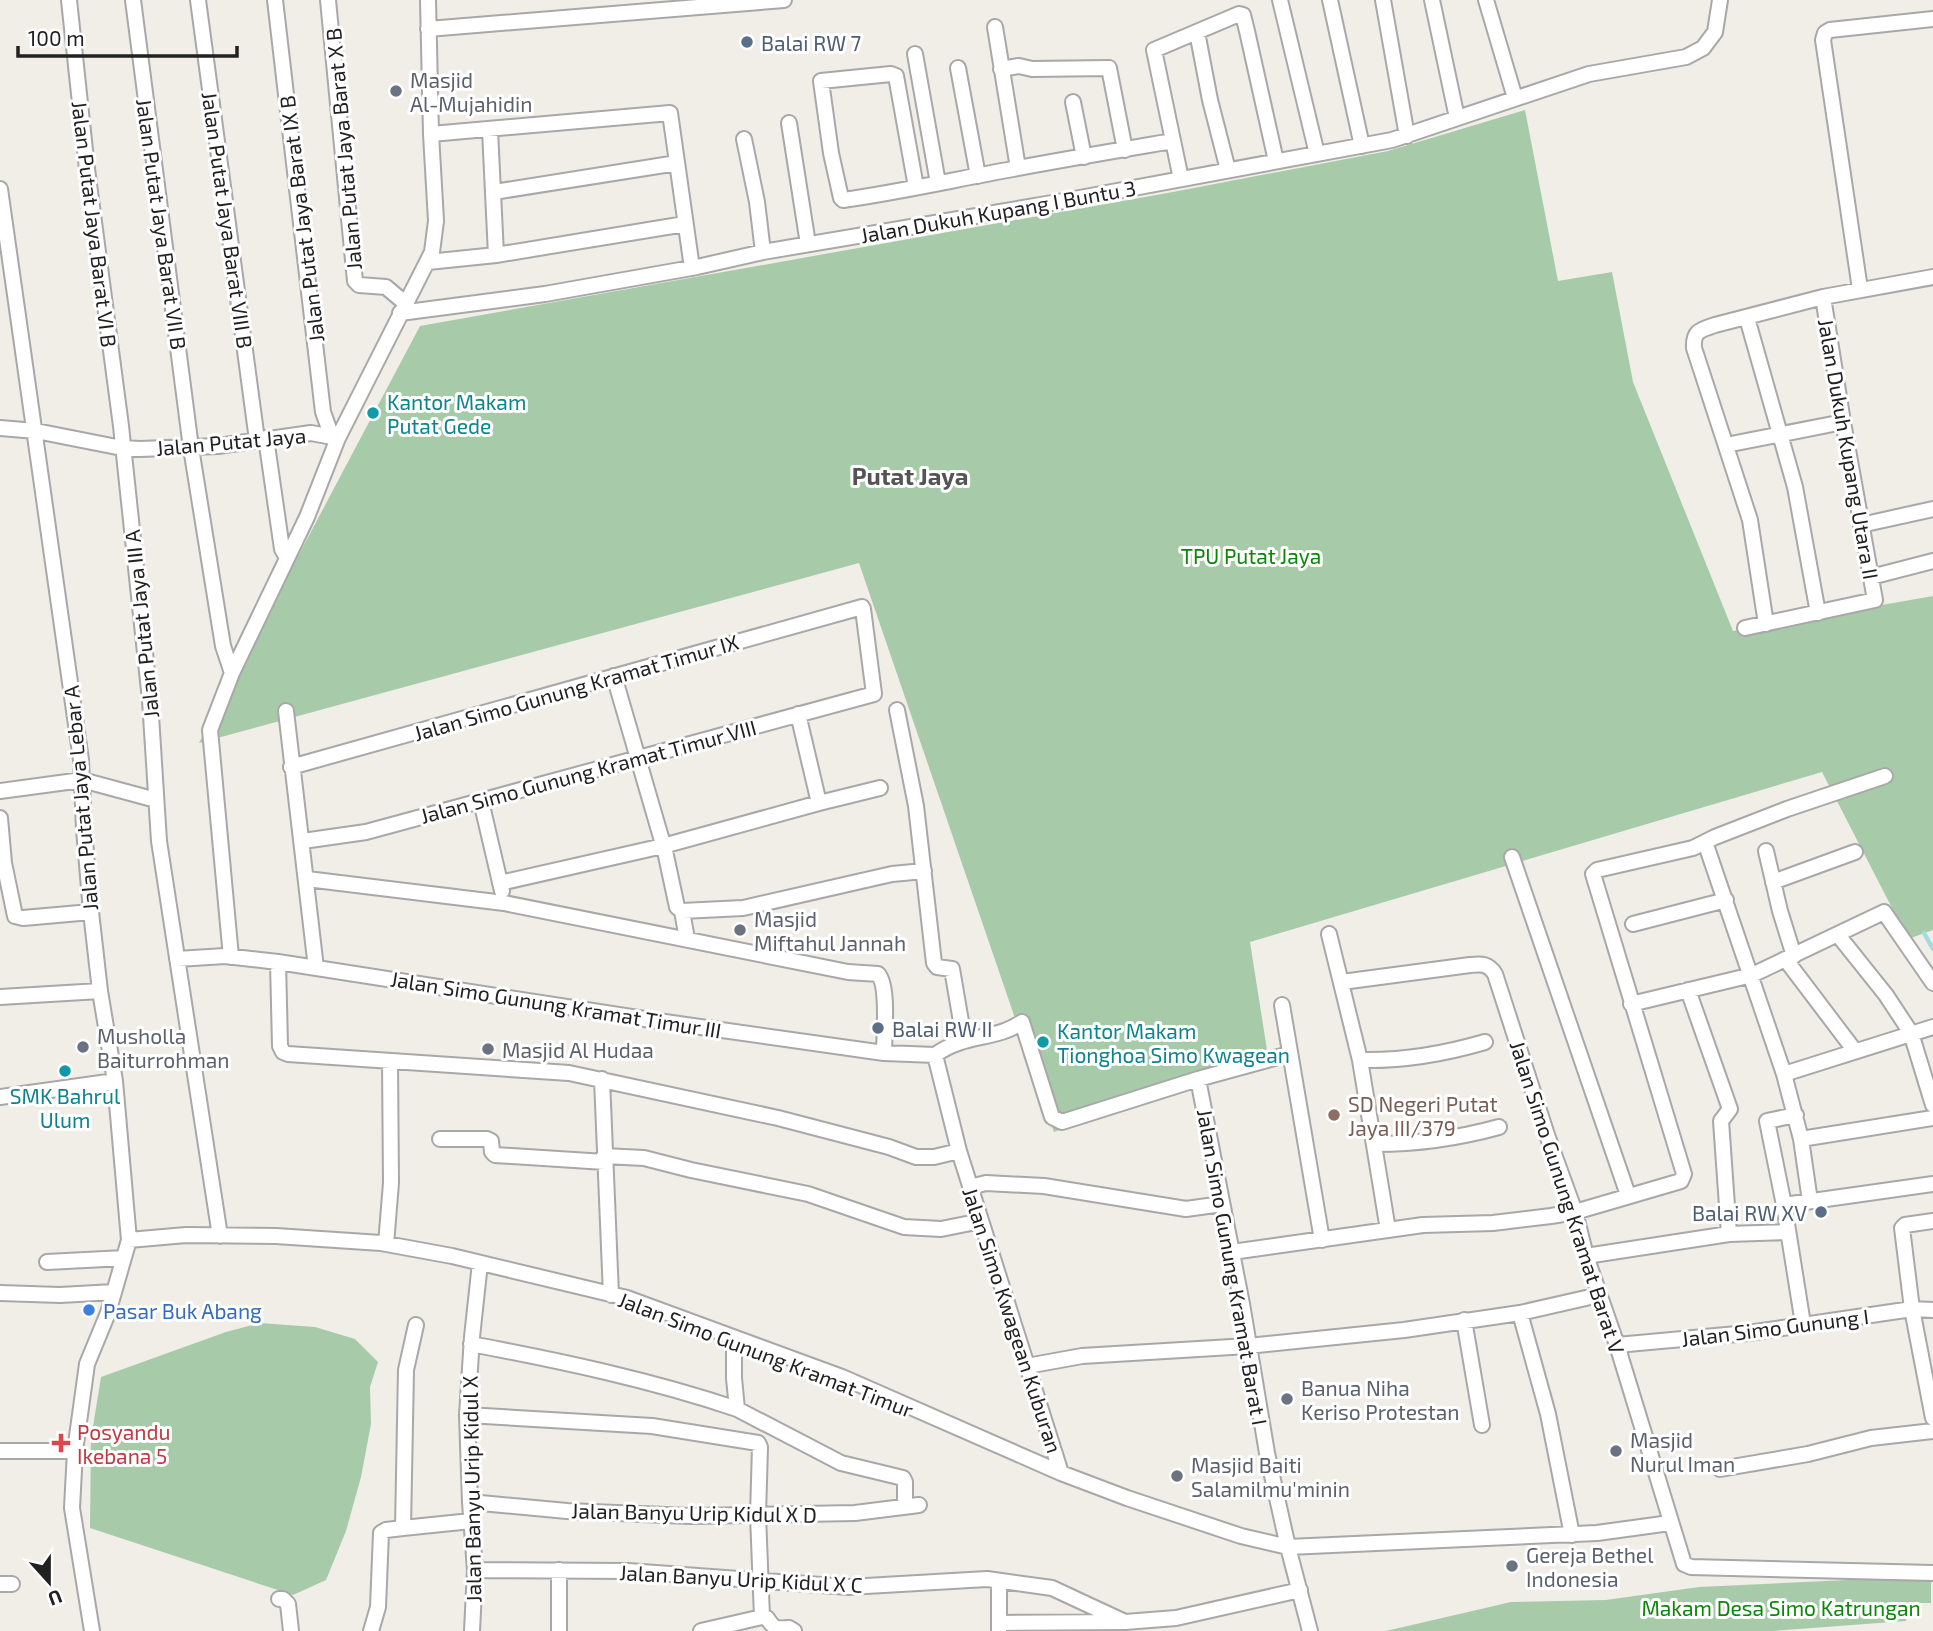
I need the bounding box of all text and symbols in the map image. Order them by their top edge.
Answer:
scale bar [18,14,236,58]
text: 100 m [28,25,85,50]
street label: Jalan Putat Jaya Barat X B [320,27,366,271]
place label: Balai RW 7 [761,30,861,55]
marker: Balai RW 7 [739,34,755,50]
place label: Masjid Al-Mujahidin [410,67,532,117]
marker: Masjid Al-Mujahidin [388,83,404,99]
street label: Jalan Putat Jaya Barat VIII B [198,90,258,350]
street label: Jalan Putat Jaya Barat IX B [273,94,329,344]
street label: Jalan Putat Jaya Barat VII B [132,97,192,351]
street label: Jalan Putat Jaya Barat VI B [67,99,123,349]
street label: Jalan Dukuh Kupang I Buntu 3 [858,174,1138,248]
street label: Jalan Dukuh Kupang Utara II [1814,317,1884,581]
place label: Kantor Makam Putat Gede [387,389,526,438]
marker: Kantor Makam Putat Gede [365,405,381,421]
street label: Jalan Putat Jaya [155,422,307,460]
district label: Putat Jaya [852,461,968,490]
street label: Jalan Putat Jaya III A [119,529,163,719]
park label: TPU Putat Jaya [1181,543,1321,568]
street label: Jalan Simo Gunung Kramat Timur IX [411,629,741,745]
street label: Jalan Putat Jaya Lebar A [58,684,102,912]
street label: Jalan Simo Gunung Kramat Timur VIII [417,714,759,828]
place label: Masjid Miftahul Jannah [754,906,906,955]
marker: Masjid Miftahul Jannah [732,922,748,938]
street label: Jalan Simo Gunung Kramat Timur III [389,965,723,1043]
place label: Balai RW II [892,1016,992,1041]
place label: Kantor Makam Tionghoa Simo Kwagean [1057,1018,1290,1067]
marker: Balai RW II [870,1020,886,1036]
place label: Musholla Baiturrohman [97,1023,230,1072]
marker: Kantor Makam Tionghoa Simo Kwagean [1035,1034,1051,1050]
place label: Masjid Al Hudaa [502,1037,654,1063]
street label: Jalan Simo Gunung Kramat Barat V [1505,1037,1631,1357]
marker: Musholla Baiturrohman [75,1039,91,1055]
marker: Masjid Al Hudaa [480,1041,496,1057]
marker: SMK Bahrul Ulum [57,1063,73,1079]
place label: SMK Bahrul Ulum [10,1083,121,1132]
place label: SD Negeri Putat Jaya III/379 [1348,1091,1498,1140]
street label: Jalan Simo Gunung Kramat Barat I [1193,1107,1273,1427]
marker: SD Negeri Putat Jaya III/379 [1326,1107,1342,1123]
street label: Jalan Simo Kwagean Kuburan [958,1184,1068,1456]
place label: Balai RW XV [1692,1200,1807,1225]
marker: Balai RW XV [1813,1204,1829,1220]
street label: Jalan Simo Gunung Kramat Timur [615,1286,918,1422]
place label: Pasar Buk Abang [103,1298,262,1323]
marker: Pasar Buk Abang [81,1302,97,1318]
street label: Jalan Simo Gunung I [1680,1303,1870,1351]
street label: Jalan Banyu Urip Kidul X [457,1375,485,1603]
place label: Banua Niha Keriso Protestan [1301,1375,1459,1424]
marker: Banua Niha Keriso Protestan [1279,1391,1295,1407]
place label: Posyandu Ikebana 5 [77,1419,171,1468]
place label: Masjid Nurul Iman [1630,1427,1735,1476]
marker: Posyandu Ikebana 5 [51,1433,71,1453]
marker: Masjid Nurul Iman [1608,1443,1624,1459]
place label: Masjid Baiti Salamilmu'minin [1191,1452,1350,1501]
marker: Masjid Baiti Salamilmu'minin [1169,1468,1185,1484]
street label: Jalan Banyu Urip Kidul X D [571,1497,817,1527]
place label: Gereja Bethel Indonesia [1526,1542,1654,1591]
north arrow [14,1547,84,1617]
marker: Gereja Bethel Indonesia [1504,1558,1520,1574]
street label: Jalan Banyu Urip Kidul X C [619,1559,863,1597]
text: U [45,1585,65,1611]
park label: Makam Desa Simo Katrungan [1641,1595,1921,1620]

